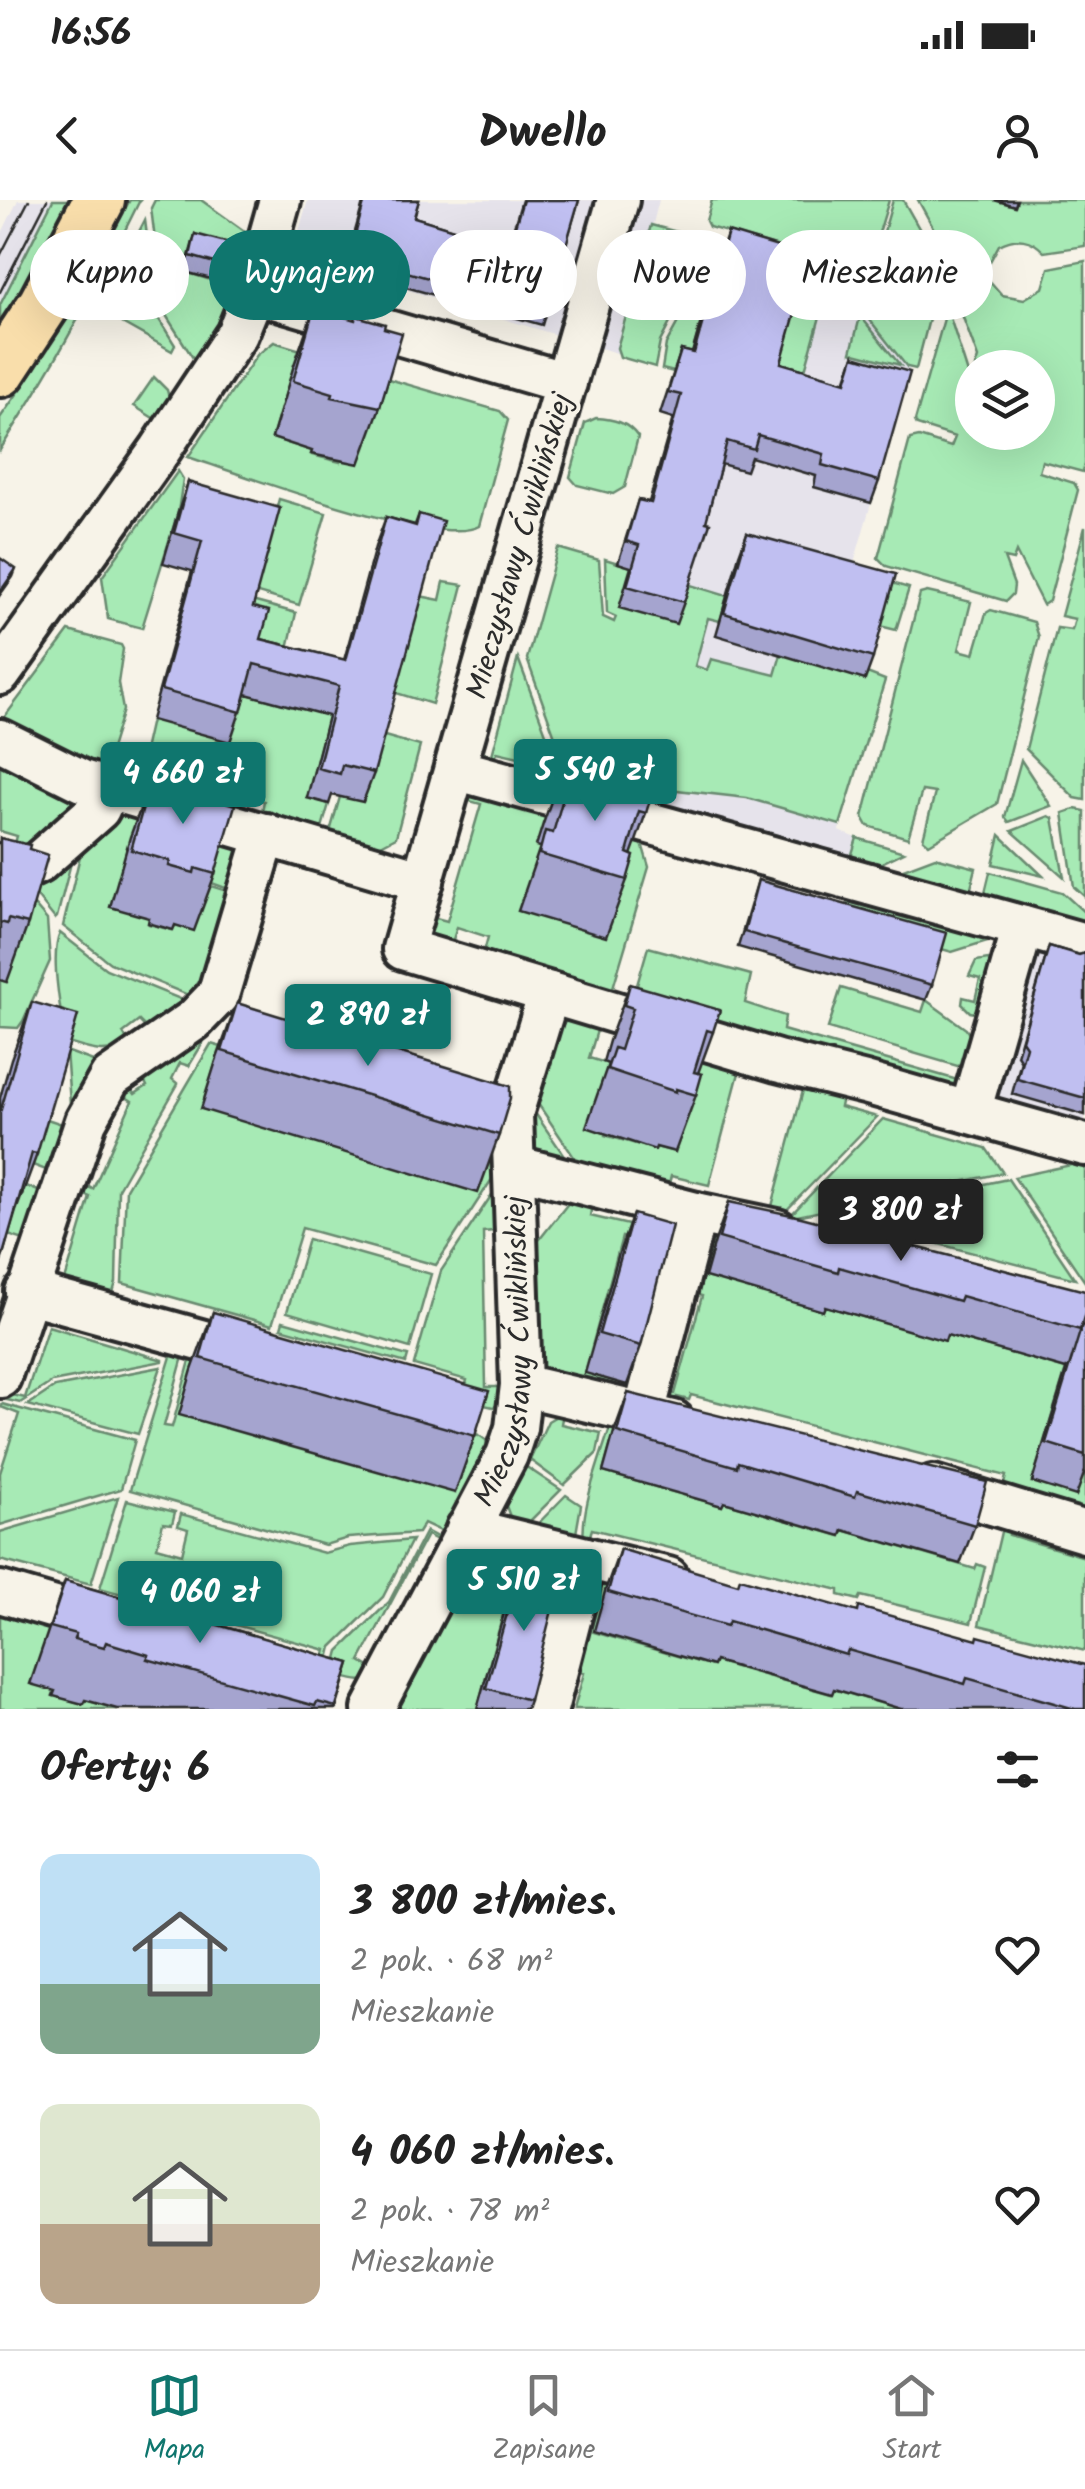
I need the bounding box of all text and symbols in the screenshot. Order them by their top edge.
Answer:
text: 16:56 [50,5,131,65]
text: Dwello [478,99,607,171]
icon: back [40,108,95,163]
icon: person [990,108,1045,163]
chip: Kupno [30,230,189,320]
chip: Wynajem [209,230,410,320]
chip: Filtry [430,230,577,320]
chip: Nowe [597,230,746,320]
chip: Mieszkanie [766,230,993,320]
map controls [955,350,1055,450]
button: layers [955,350,1055,450]
street label: Mieczysławy Ćwiklińskiej [454,387,588,705]
pin: 5 540 zł [492,739,698,824]
pin: 4 660 zł [80,742,286,827]
text: 5 540 zł [536,746,654,797]
text: 4 660 zł [123,749,243,800]
pin: 2 890 zł [265,984,471,1069]
text: 2 890 zł [307,991,429,1042]
pin: 3 800 zł [798,1179,1004,1264]
text: 3 800 zł [840,1186,962,1237]
street label: Mieczysławy Ćwiklińskiej [462,1194,547,1516]
pin: 5 510 zł [421,1549,627,1634]
text: 5 510 zł [469,1556,579,1607]
pin: 4 060 zł [97,1561,303,1646]
text: 4 060 zł [140,1568,260,1619]
text: Oferty: 6 [40,1736,210,1803]
icon: filters [990,1742,1045,1797]
text: 3 800 zł/mies. [350,1870,617,1937]
icon: home [120,1894,240,2014]
icon: heart [990,1927,1045,1982]
text: 2 pok. · 68 m² [350,1937,552,1988]
text: Mieszkanie [350,1988,494,2039]
text: 4 060 zł/mies. [350,2120,615,2187]
icon: home [120,2144,240,2264]
icon: heart [990,2177,1045,2232]
text: 2 pok. · 78 m² [350,2187,549,2238]
text: Mieszkanie [350,2238,494,2289]
tab: Mapa [144,2368,205,2473]
tab: Zapisane [492,2368,595,2473]
tab: Start [882,2368,941,2473]

